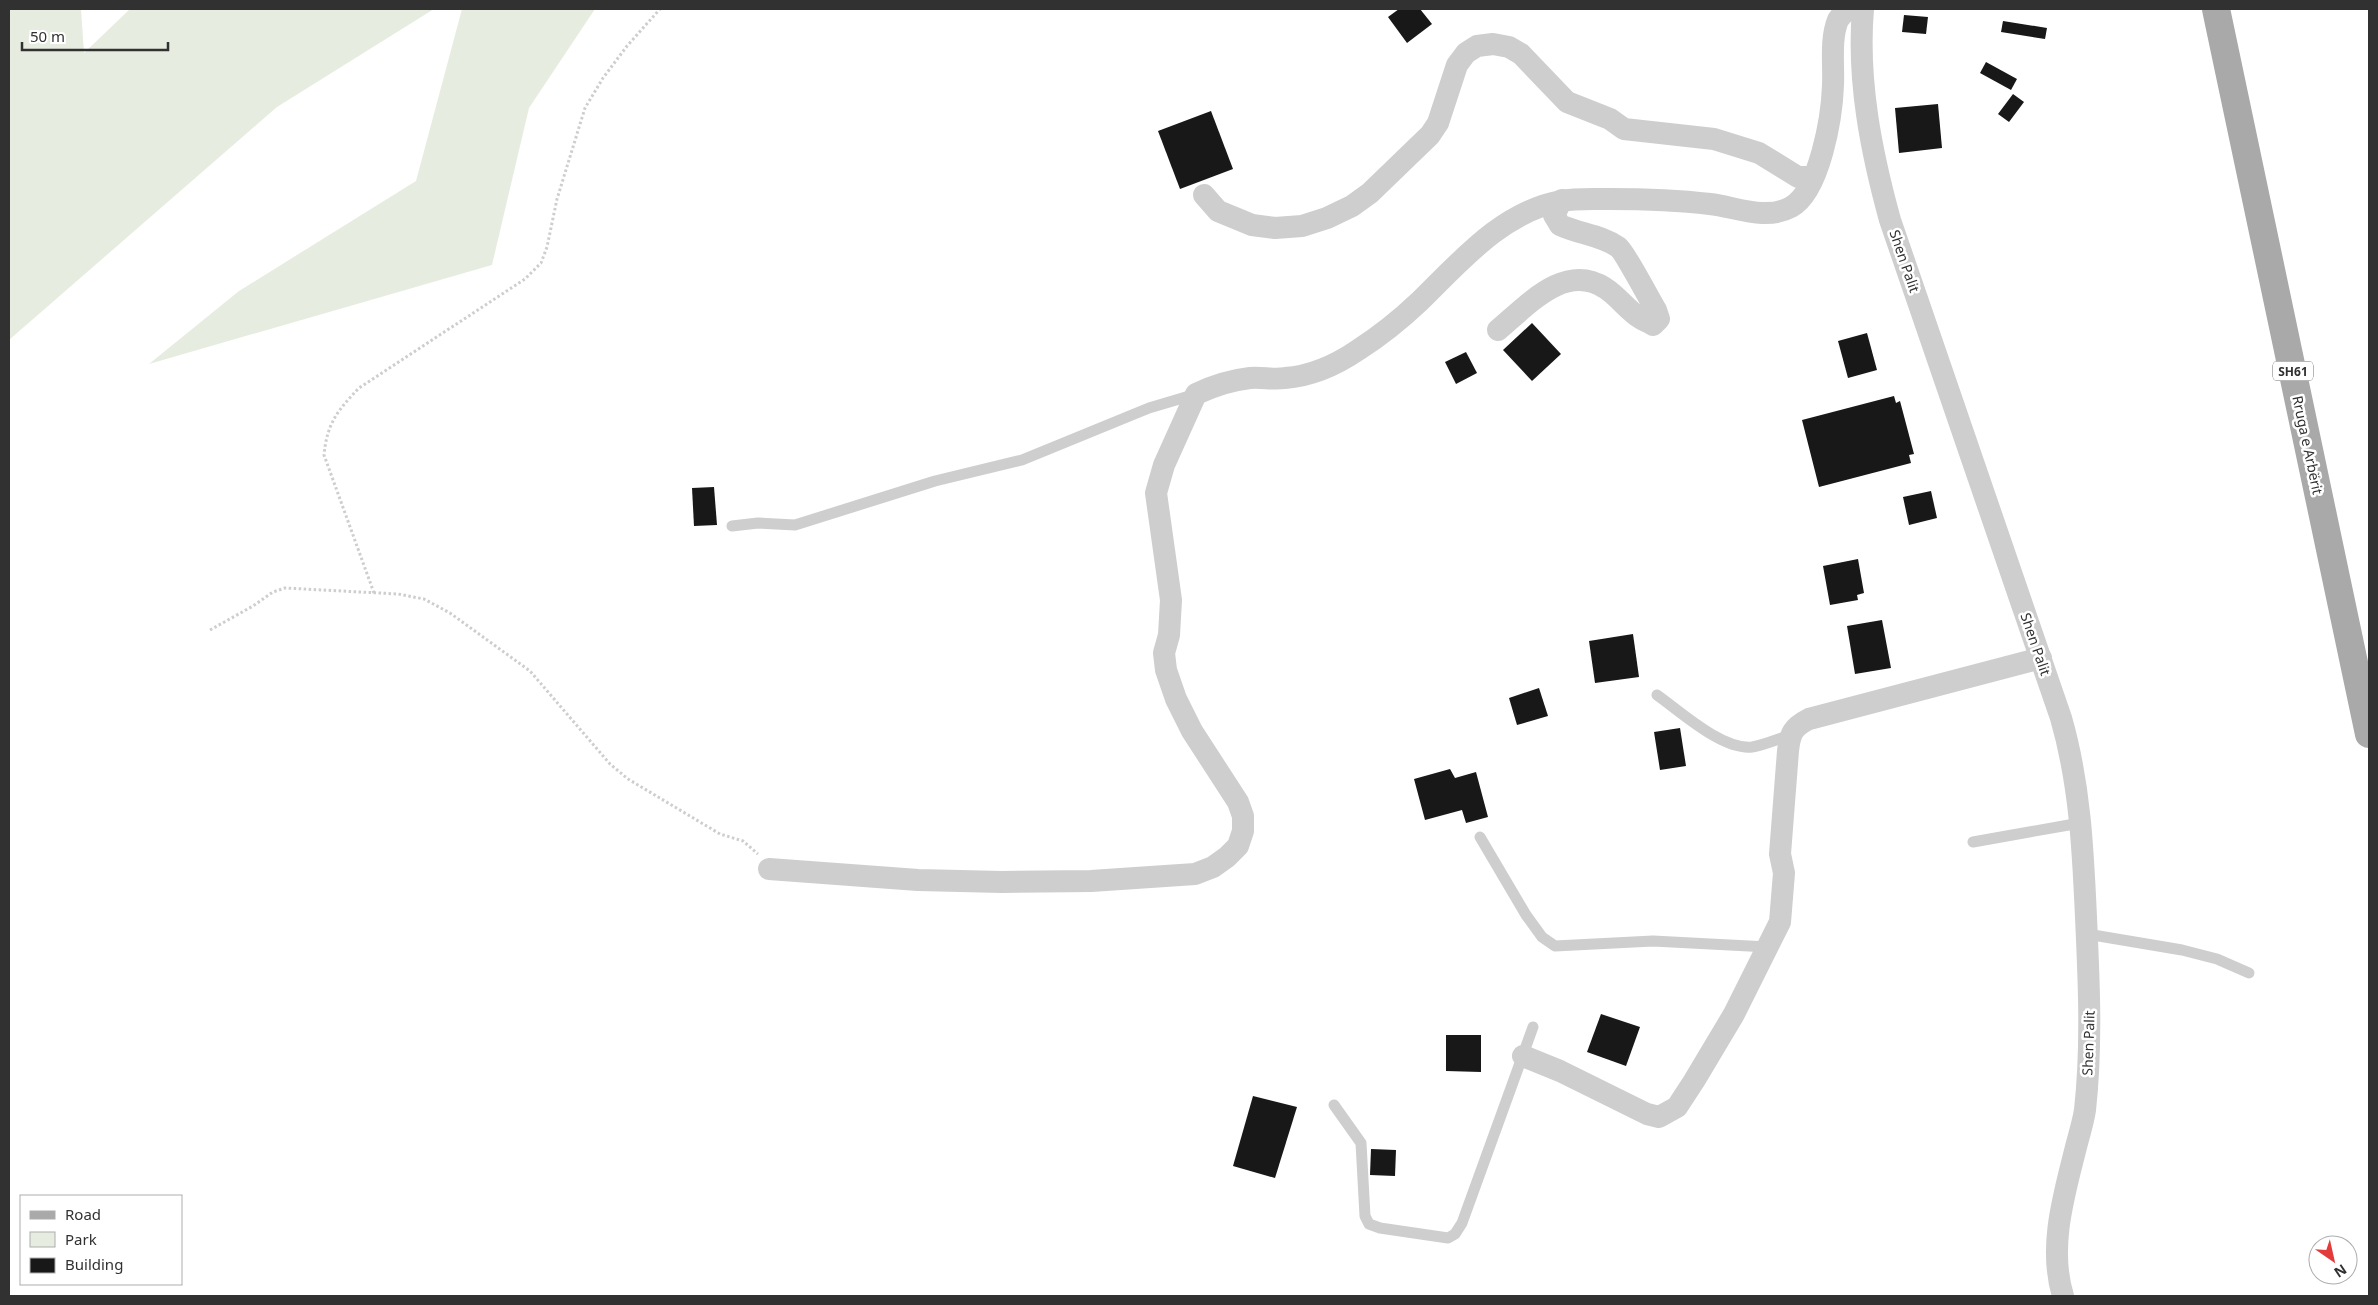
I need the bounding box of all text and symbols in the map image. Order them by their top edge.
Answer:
scale bar [22,20,169,52]
text: 50 m [30,26,65,46]
street label: Shen Palit [1885,227,1925,295]
road number: SH61 [2273,362,2313,381]
street label: Rruga e Arbërit [2288,394,2328,496]
street label: Shen Palit [2016,610,2056,678]
street label: Shen Palit [2077,1010,2099,1076]
legend [20,1195,182,1285]
text: Road [65,1204,101,1224]
text: Park [65,1229,97,1249]
north arrow [2308,1235,2358,1285]
text: Building [65,1254,123,1274]
text: N [2331,1260,2351,1282]

